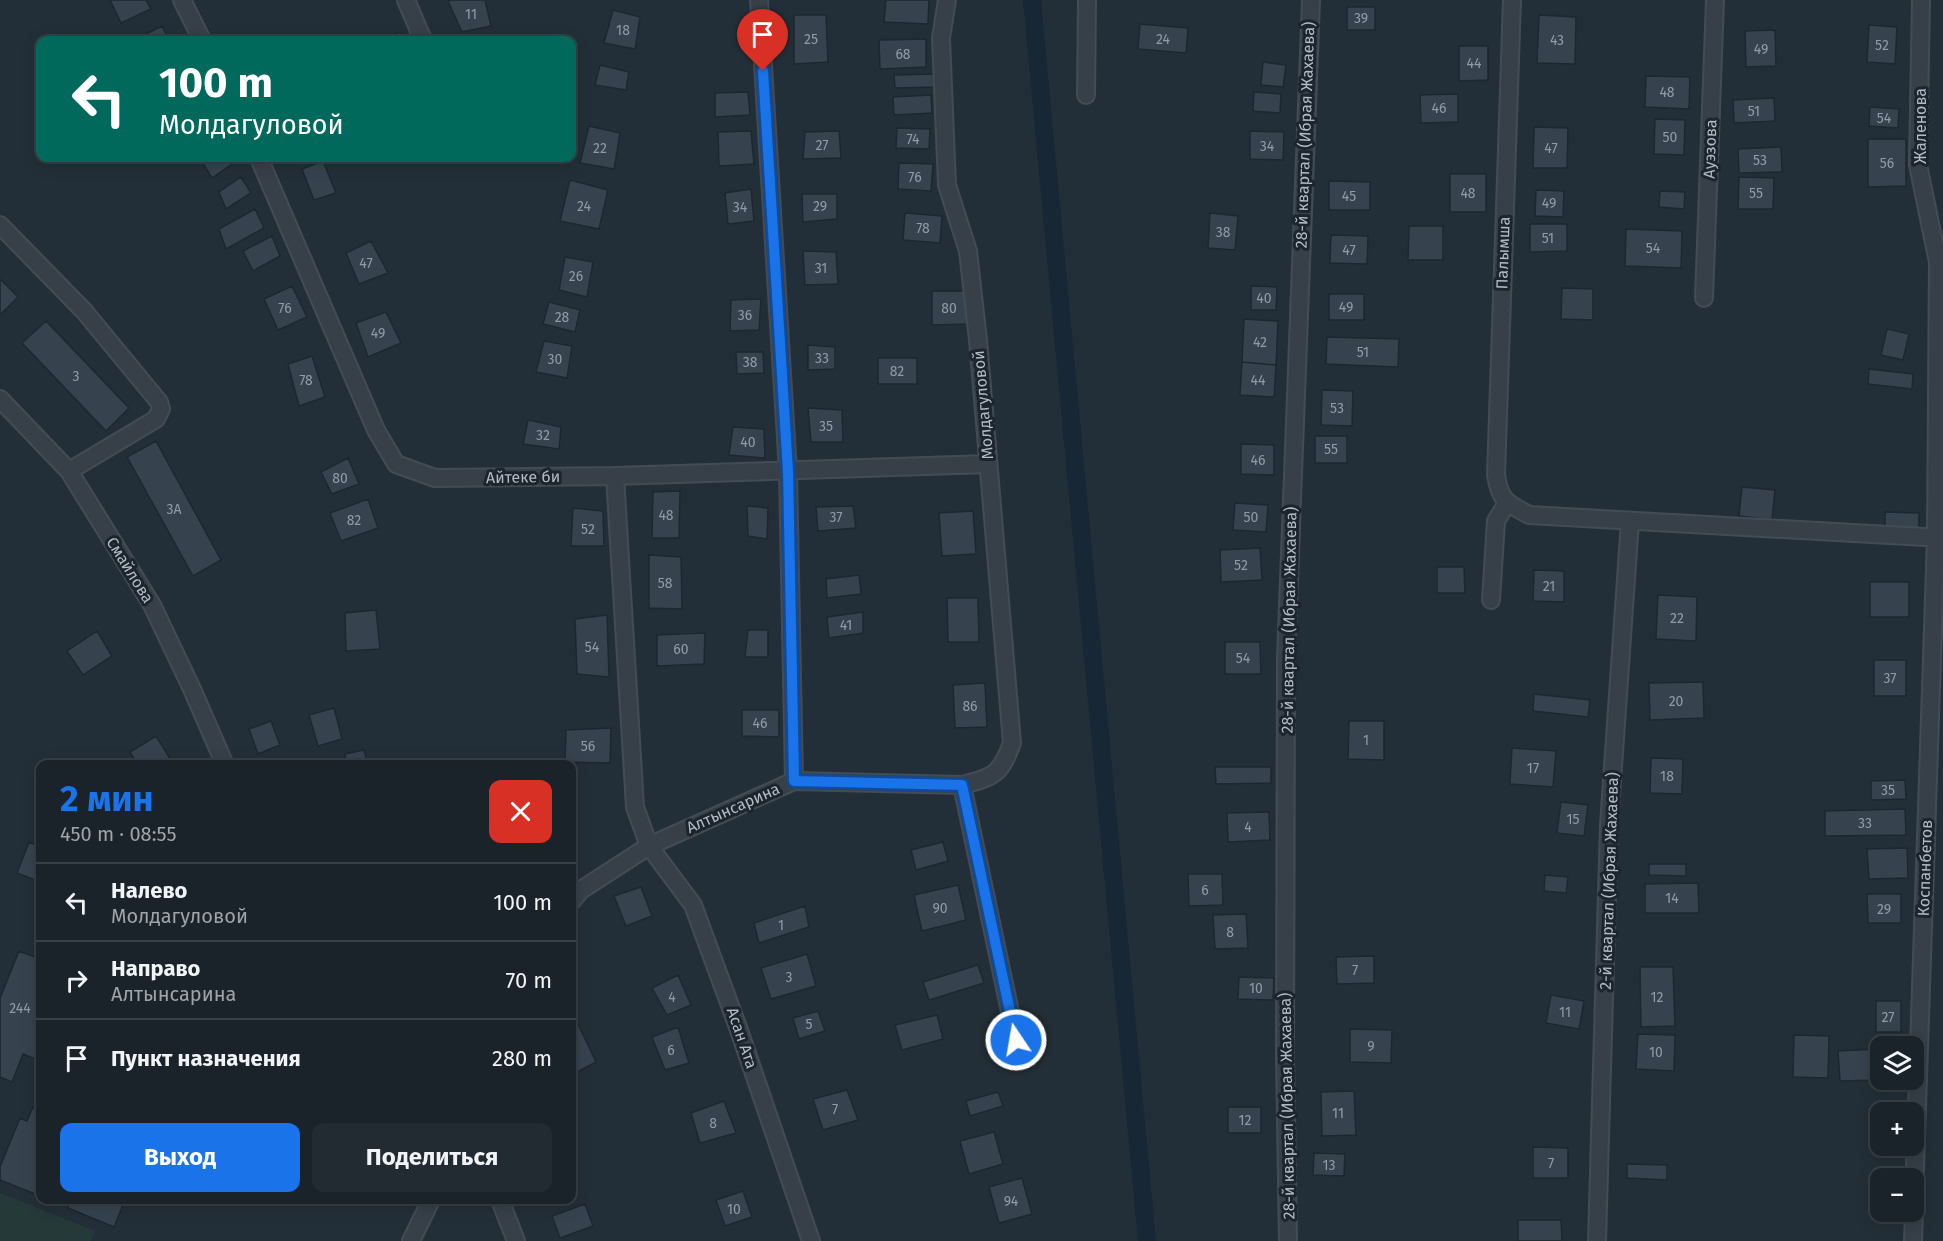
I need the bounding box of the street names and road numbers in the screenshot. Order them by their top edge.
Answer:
street label: 28-й квартал (Ибрая Жахаева) [1292,21,1318,249]
street label: Жаленова [1911,88,1930,164]
street label: Ауэзова [1699,119,1721,179]
street label: Палымша [1492,216,1514,290]
street label: Молдагуловой [969,350,997,460]
street label: Айтеке би [486,467,560,487]
street label: 28-й квартал (Ибрая Жахаева) [1278,507,1300,733]
street label: Смайлова [102,534,158,606]
street label: 2-й квартал (Ибрая Жахаева) [1596,772,1622,990]
street label: Алтынсарина [683,779,783,837]
street label: Коспанбетов [1914,819,1936,917]
street label: 28-й квартал (Ибрая Жахаева) [1276,993,1298,1219]
street label: Асан Ата [723,1005,761,1071]

